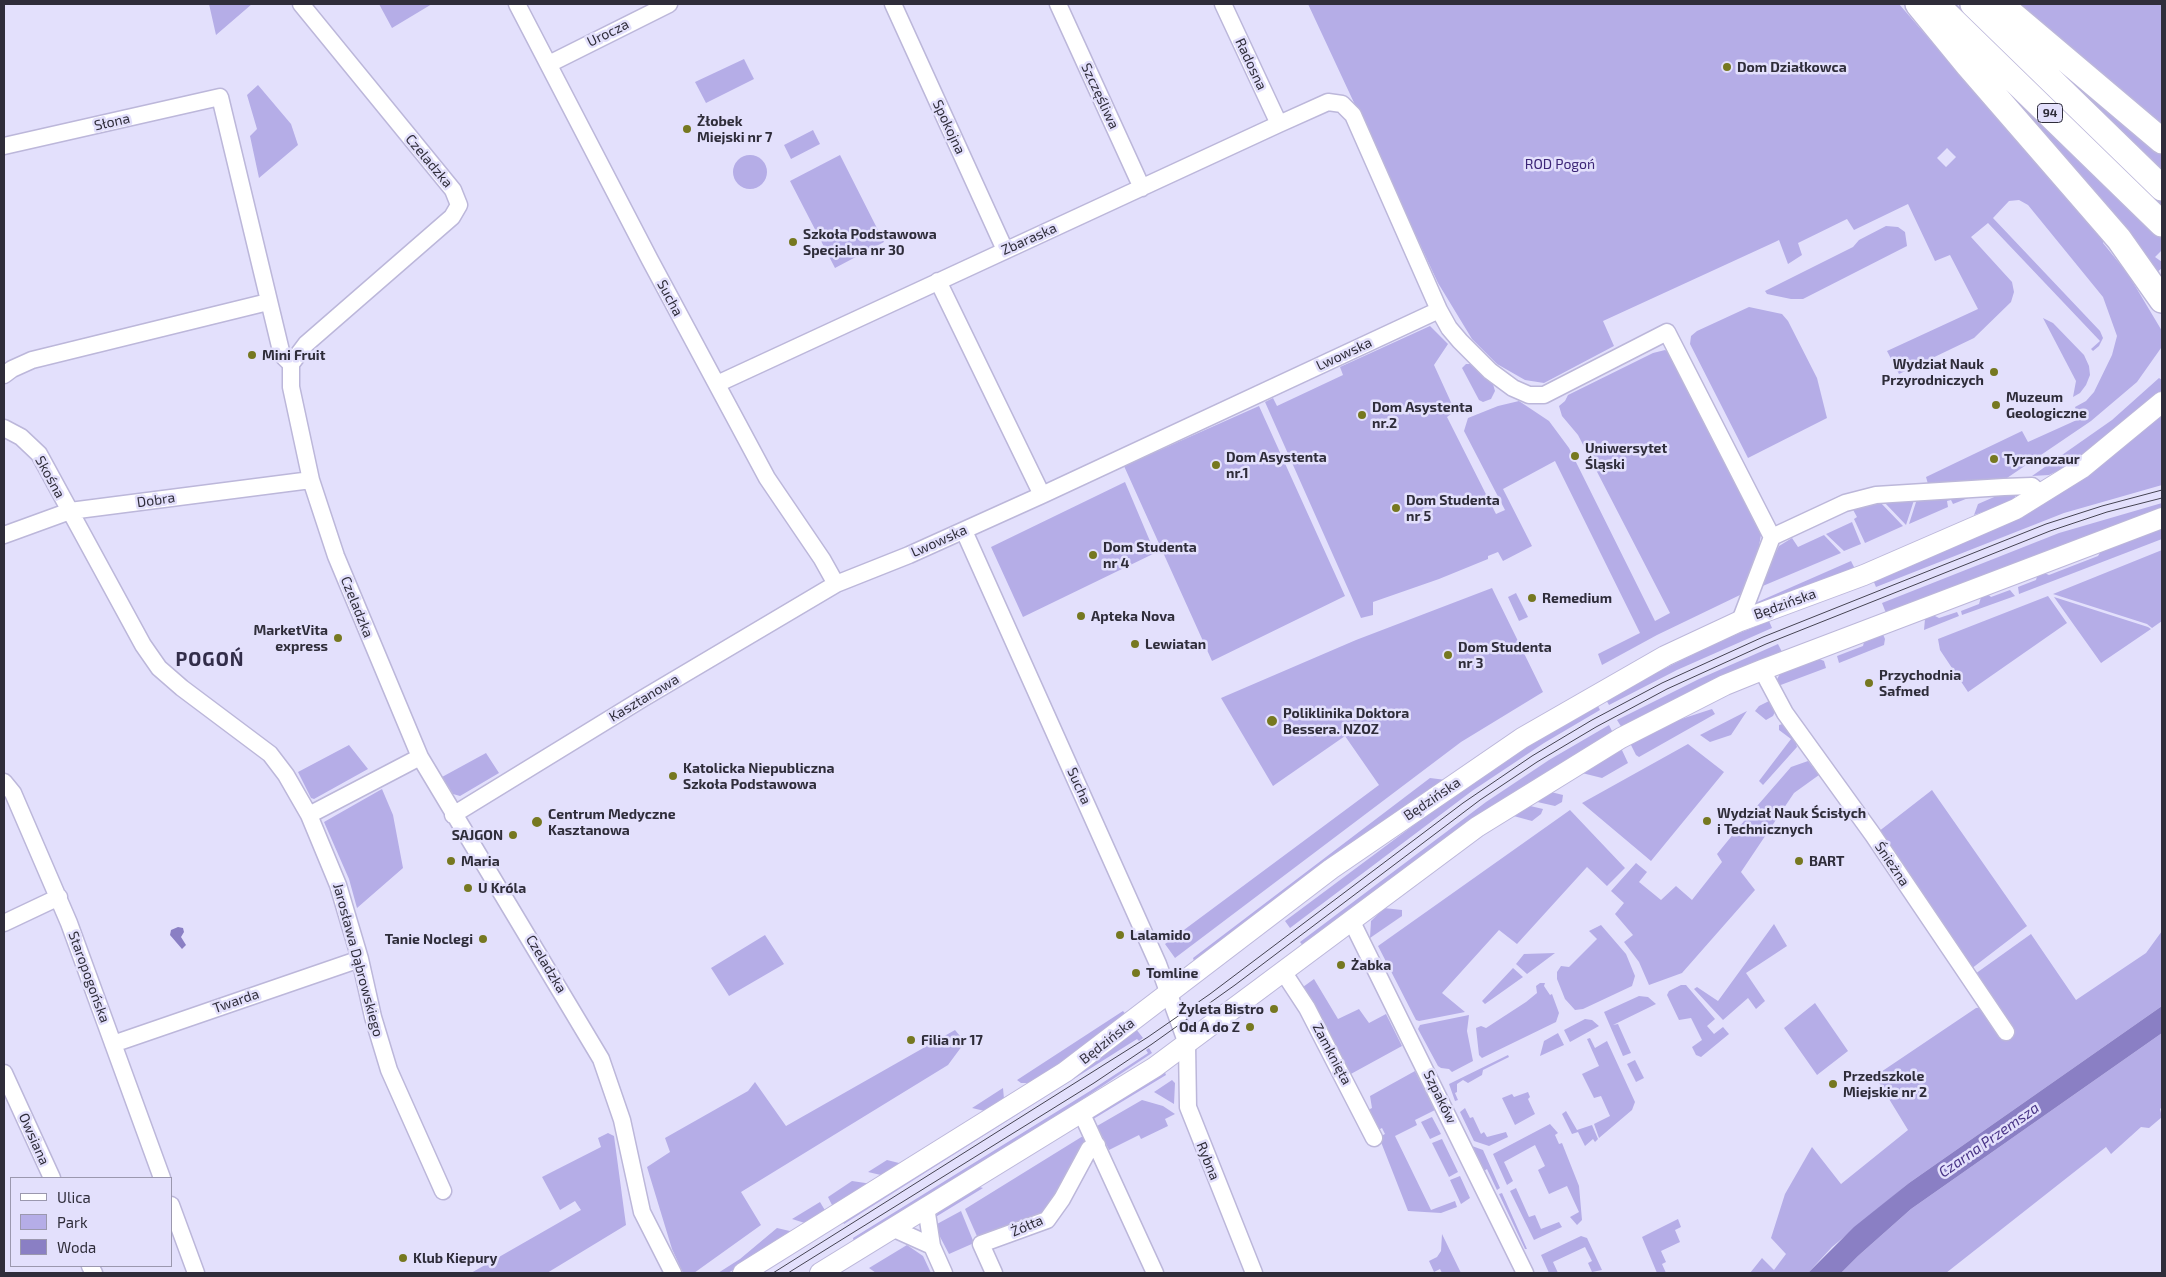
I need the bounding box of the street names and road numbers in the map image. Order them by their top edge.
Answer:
street label: Urocza [584,16,632,50]
street label: Radosna [1232,35,1270,93]
street label: Szczęśliwa [1078,61,1122,131]
street label: Spokojna [929,97,969,157]
road number: 94 [2038,104,2062,122]
street label: Słona [92,110,132,134]
street label: Czeladzka [402,131,456,191]
street label: Zbaraska [999,219,1059,259]
street label: Sucha [654,277,686,319]
street label: Lwowska [1314,334,1374,374]
street label: Skośna [32,453,68,501]
street label: Dobra [136,489,176,511]
street label: Lwowska [908,521,970,561]
street label: Czeladzka [337,574,377,640]
street label: Będzińska [1752,585,1818,623]
street label: Kasztanowa [606,671,682,725]
street label: Sucha [1063,765,1095,807]
street label: Będzińska [1400,774,1464,824]
street label: Śnieżna [1871,839,1913,889]
street label: Jarosława Dąbrowskiego [329,881,387,1039]
street label: Staropogońska [65,929,113,1025]
street label: Czeladzka [522,932,570,996]
street label: Twarda [211,985,261,1017]
street label: Będzińska [1076,1014,1138,1068]
street label: Zamknięta [1309,1020,1355,1088]
street label: Szpaków [1420,1068,1460,1126]
street label: Owsiana [15,1110,53,1168]
street label: Rybna [1193,1139,1223,1183]
street label: Żółta [1008,1212,1046,1240]

